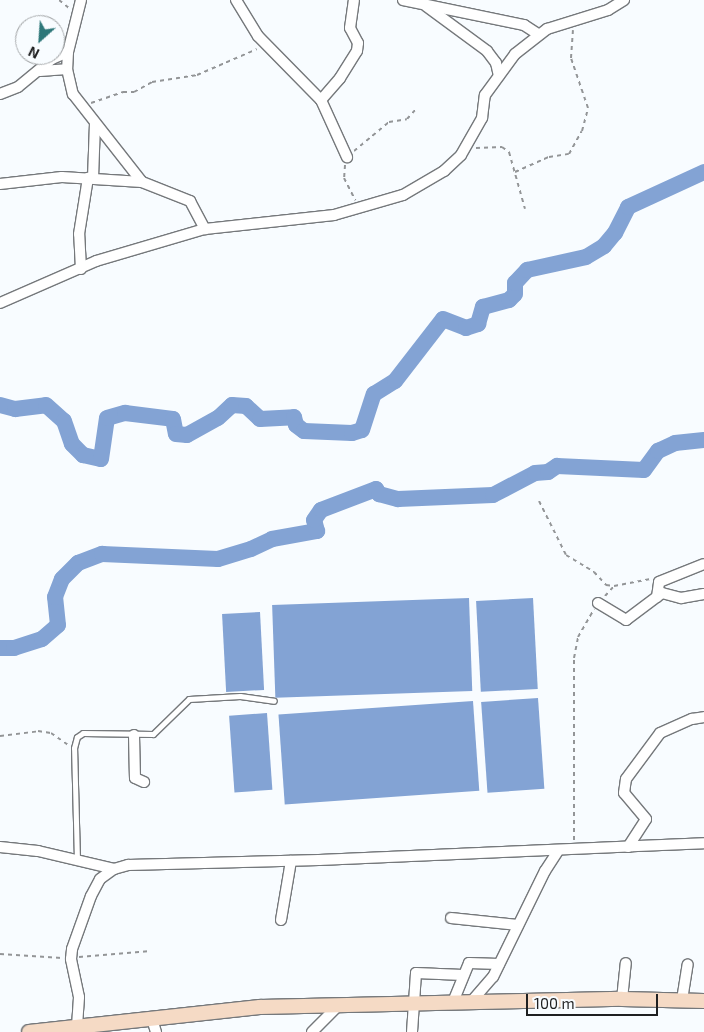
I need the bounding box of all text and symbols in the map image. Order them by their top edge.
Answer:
north arrow [15,15,65,65]
text: N [25,43,42,63]
scale bar [529,984,662,1016]
text: 100 m [534,994,575,1012]

